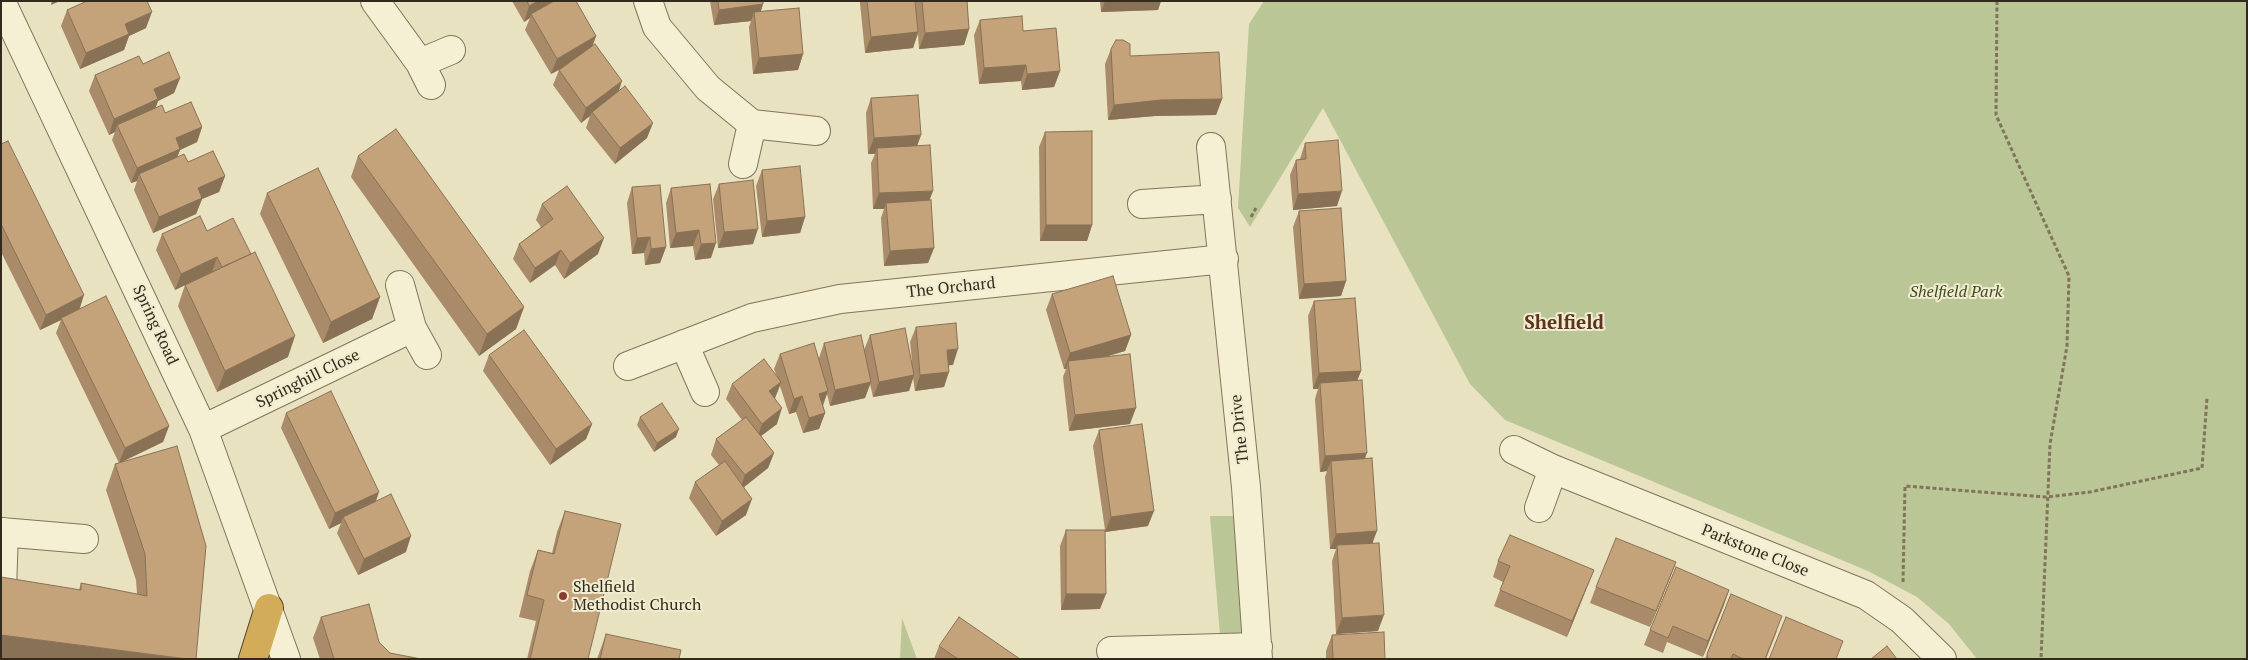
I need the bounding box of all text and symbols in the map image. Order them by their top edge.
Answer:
street label: The Orchard [906,274,996,302]
street label: Spring Road [128,282,182,368]
park label: Shelfield Park [1910,282,2002,302]
district label: Shelfield [1524,313,1604,335]
street label: Springhill Close [253,346,363,412]
street label: The Drive [1227,393,1253,465]
street label: Parkstone Close [1699,521,1811,581]
place label: Shelfield Methodist Church [573,577,701,615]
marker: Shelfield Methodist Church [557,590,569,602]

